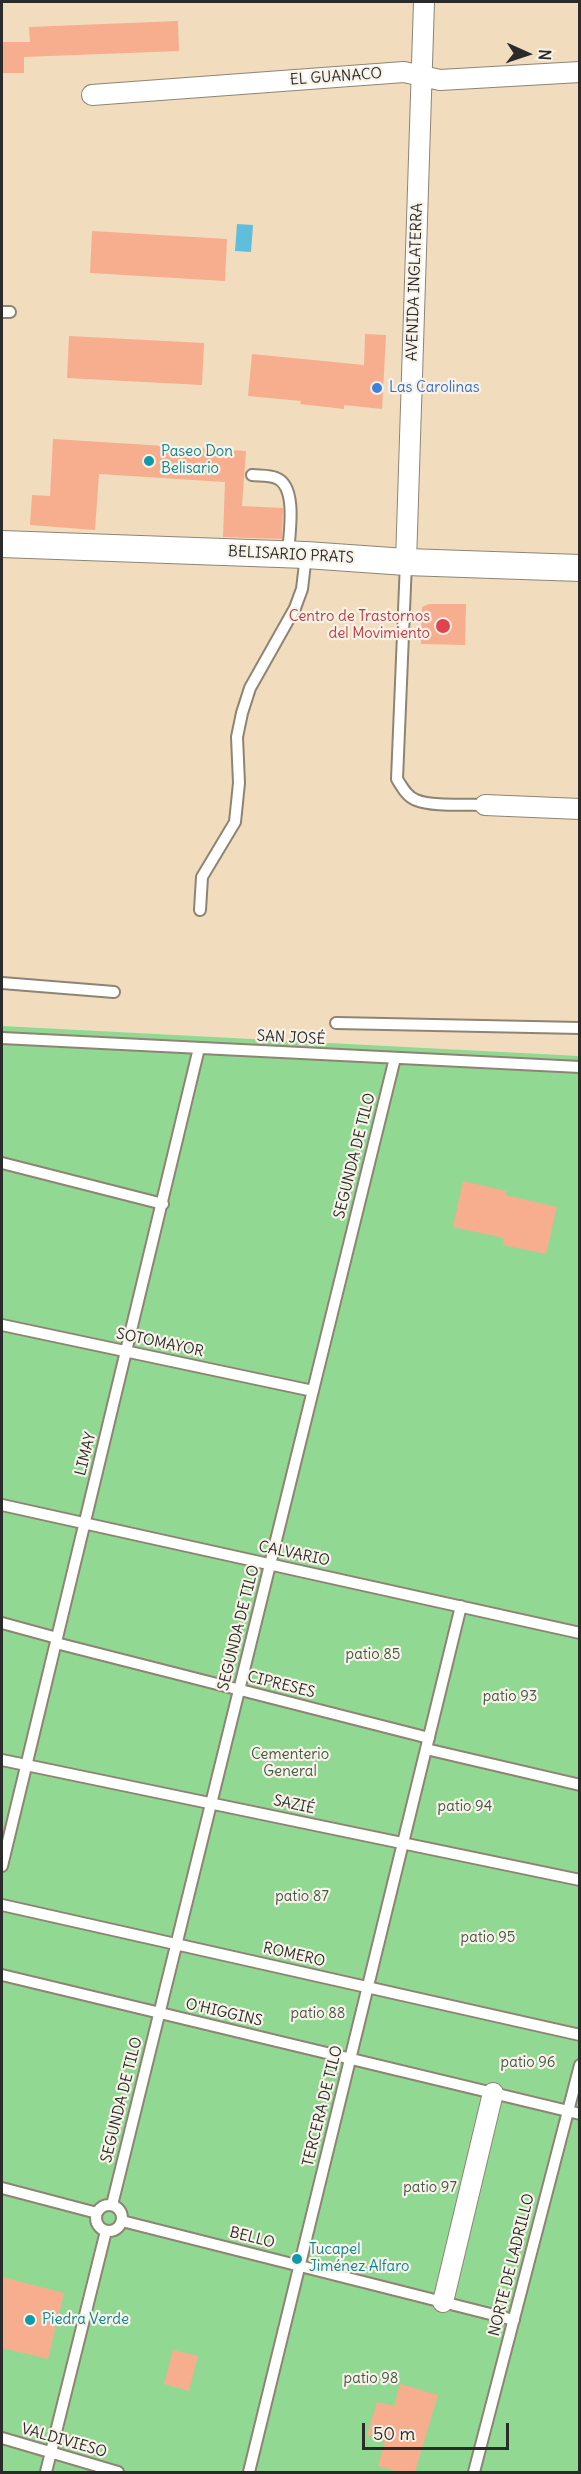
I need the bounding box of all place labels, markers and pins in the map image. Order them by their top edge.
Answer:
place label: Las Carolinas [389,379,480,397]
marker: Las Carolinas [370,381,384,395]
place label: Paseo Don Belisario [161,443,233,478]
marker: Paseo Don Belisario [142,454,156,468]
place label: Centro de Trastornos del Movimiento [289,608,430,643]
marker: Centro de Trastornos del Movimiento [434,617,452,635]
place label: Tucapel Jiménez Alfaro [309,2241,410,2276]
marker: Tucapel Jiménez Alfaro [290,2252,304,2266]
place label: Piedra Verde [42,2311,129,2329]
marker: Piedra Verde [23,2313,37,2327]

